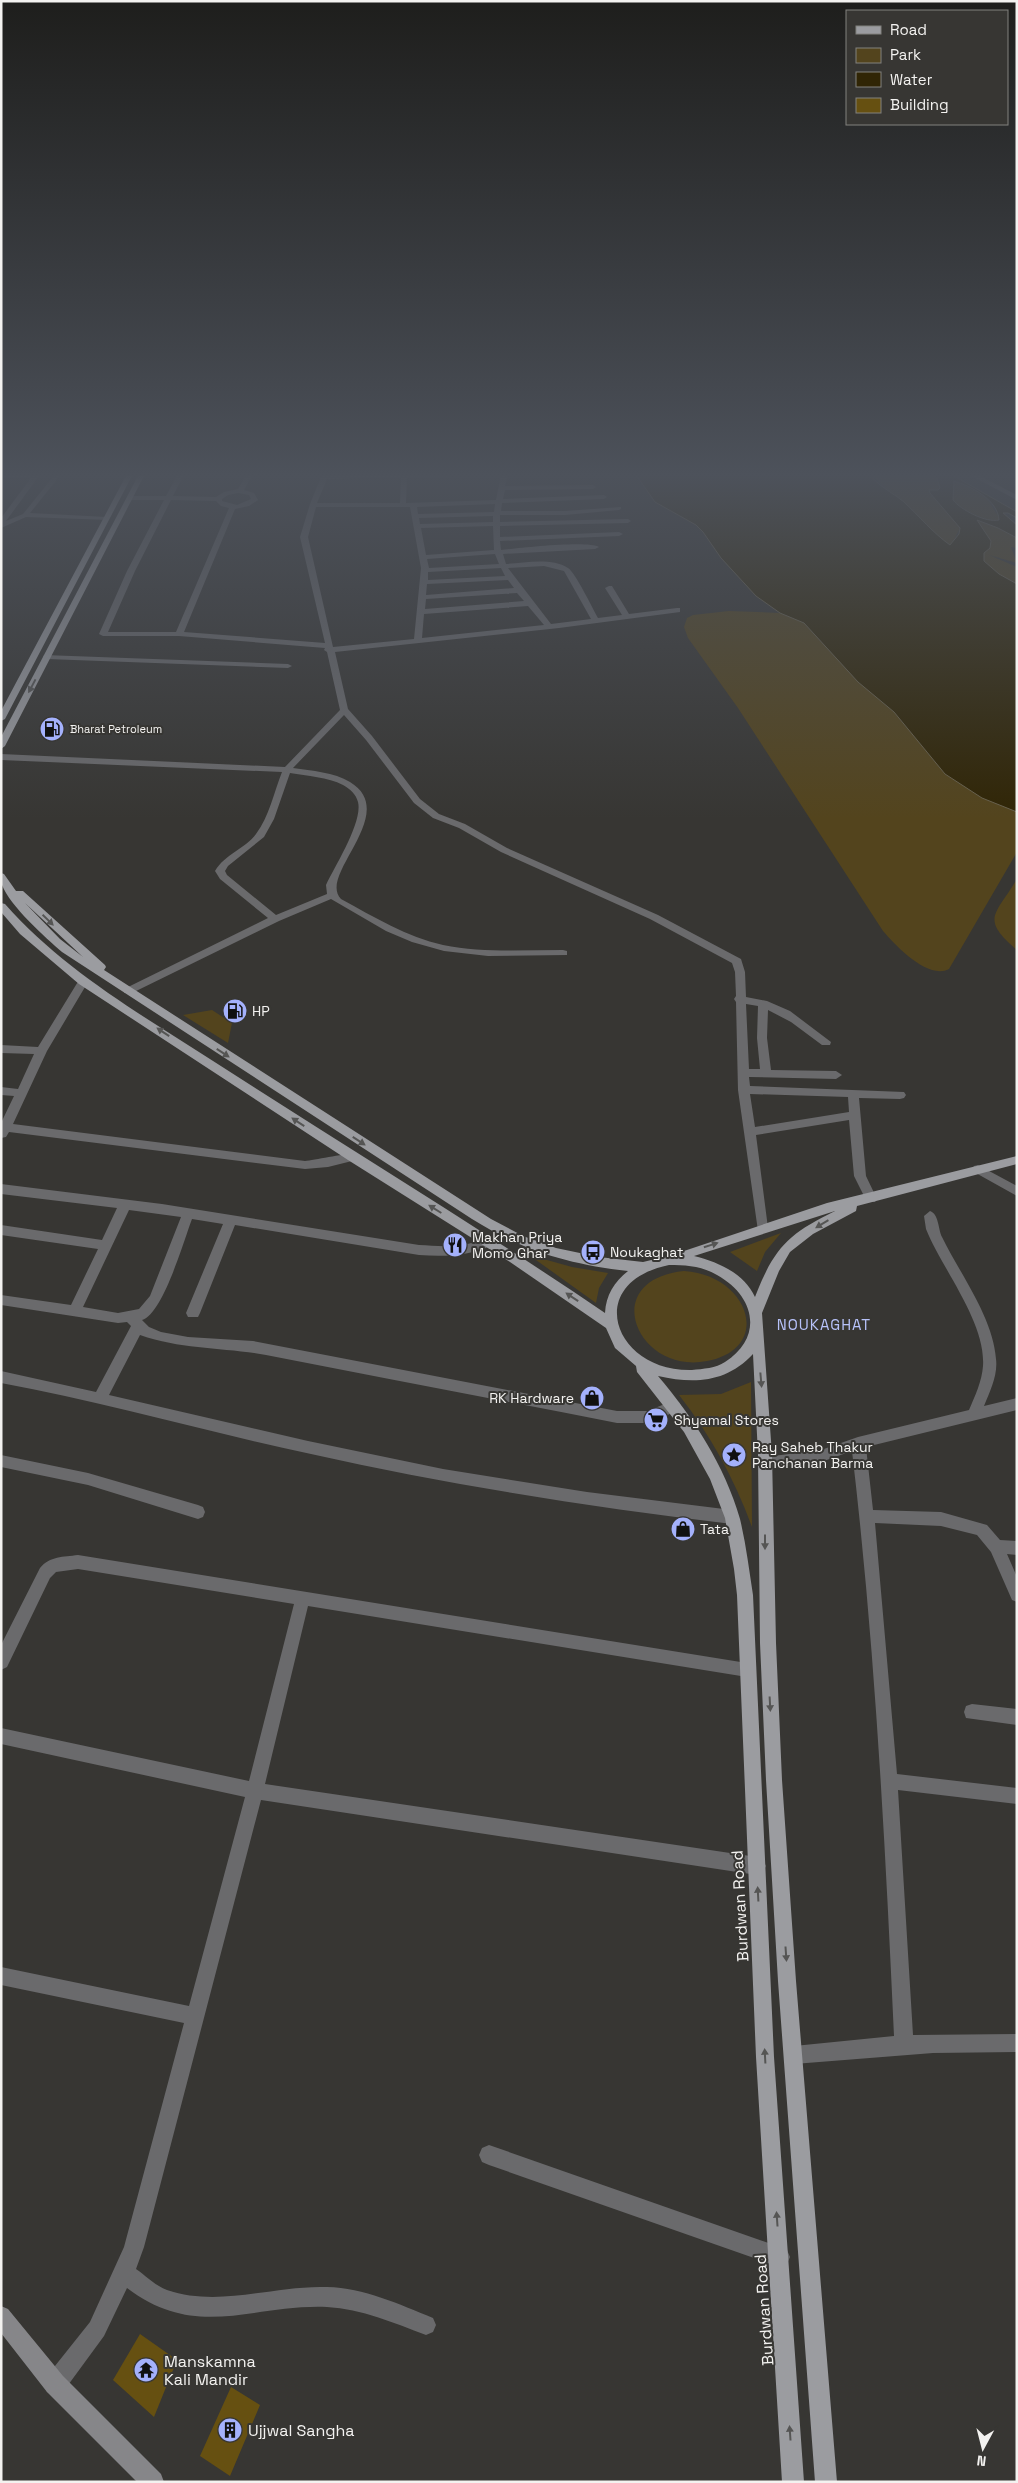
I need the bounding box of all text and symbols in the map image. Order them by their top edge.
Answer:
legend [846,10,1008,125]
text: Road [890,20,927,39]
text: Park [890,45,921,64]
text: Water [890,70,933,89]
text: Building [890,95,949,114]
one-way arrow [27,679,36,692]
fuel station icon: Bharat Petroleum [39,716,65,742]
place label: Bharat Petroleum [70,722,162,736]
one-way arrow [41,914,53,926]
fuel station icon: HP [222,998,248,1024]
place label: HP [252,1002,270,1020]
one-way arrow [156,1027,169,1037]
one-way arrow [216,1048,229,1057]
one-way arrow [292,1117,305,1126]
one-way arrow [353,1136,366,1146]
one-way arrow [429,1204,442,1213]
one-way arrow [816,1219,829,1228]
place label: Makhan Priya Momo Ghar [472,1228,562,1262]
restaurant icon: Makhan Priya Momo Ghar [442,1232,468,1258]
bus stop icon: Noukaghat [580,1239,606,1265]
one-way arrow [704,1241,719,1249]
place label: Noukaghat [610,1243,683,1261]
one-way arrow [565,1292,579,1302]
district label: NOUKAGHAT [777,1315,871,1334]
one-way arrow [757,1372,765,1388]
shop icon: RK Hardware [579,1385,605,1411]
place label: RK Hardware [489,1389,574,1407]
supermarket icon: Shyamal Stores [643,1407,669,1433]
place label: Shyamal Stores [674,1411,779,1429]
place label: Ray Saheb Thakur Panchanan Barma [752,1438,873,1472]
place icon: Ray Saheb Thakur Panchanan Barma [721,1442,747,1468]
shop icon: Tata [670,1516,696,1542]
place label: Tata [700,1520,729,1538]
one-way arrow [761,1534,769,1550]
one-way arrow [767,1697,775,1713]
street label: Burdwan Road [727,1850,753,1962]
one-way arrow [753,1886,761,1902]
one-way arrow [783,1946,791,1962]
one-way arrow [761,2048,769,2064]
one-way arrow [772,2210,780,2226]
street label: Burdwan Road [750,2254,778,2366]
place label: Manskamna Kali Mandir [164,2351,256,2390]
temple icon: Manskamna Kali Mandir [133,2357,159,2383]
building icon: Ujjwal Sangha [217,2417,243,2443]
place label: Ujjwal Sangha [248,2420,355,2441]
north arrow [958,2423,1008,2473]
one-way arrow [786,2425,794,2441]
text: N [976,2451,987,2470]

